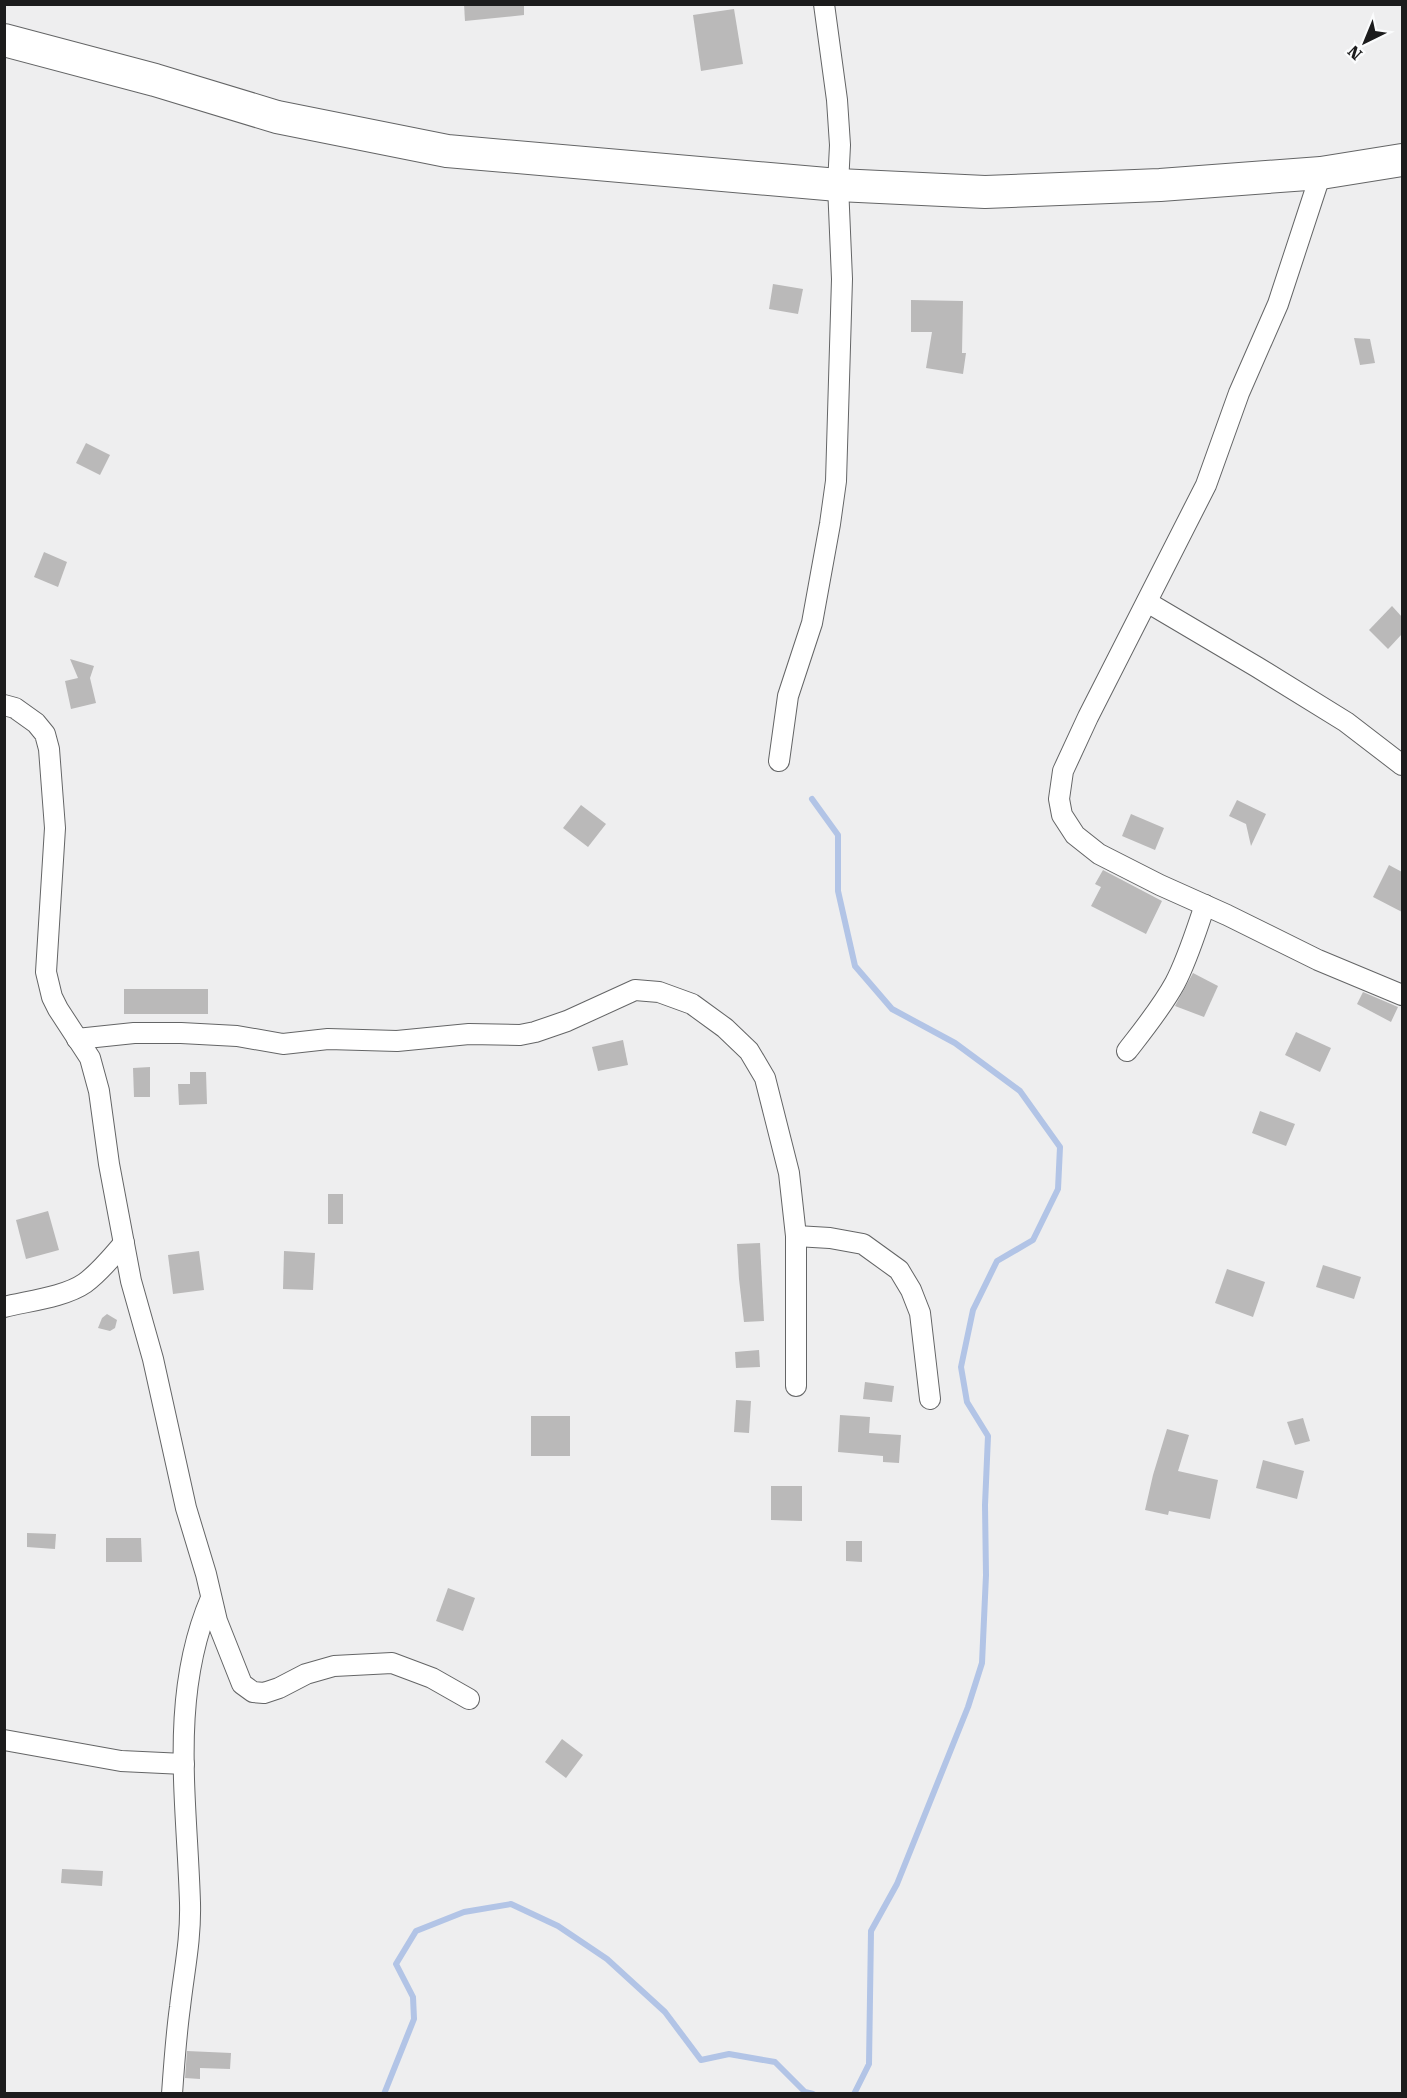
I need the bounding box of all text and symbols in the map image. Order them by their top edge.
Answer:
north arrow [1335,12,1395,72]
text: N [1344,41,1366,64]

